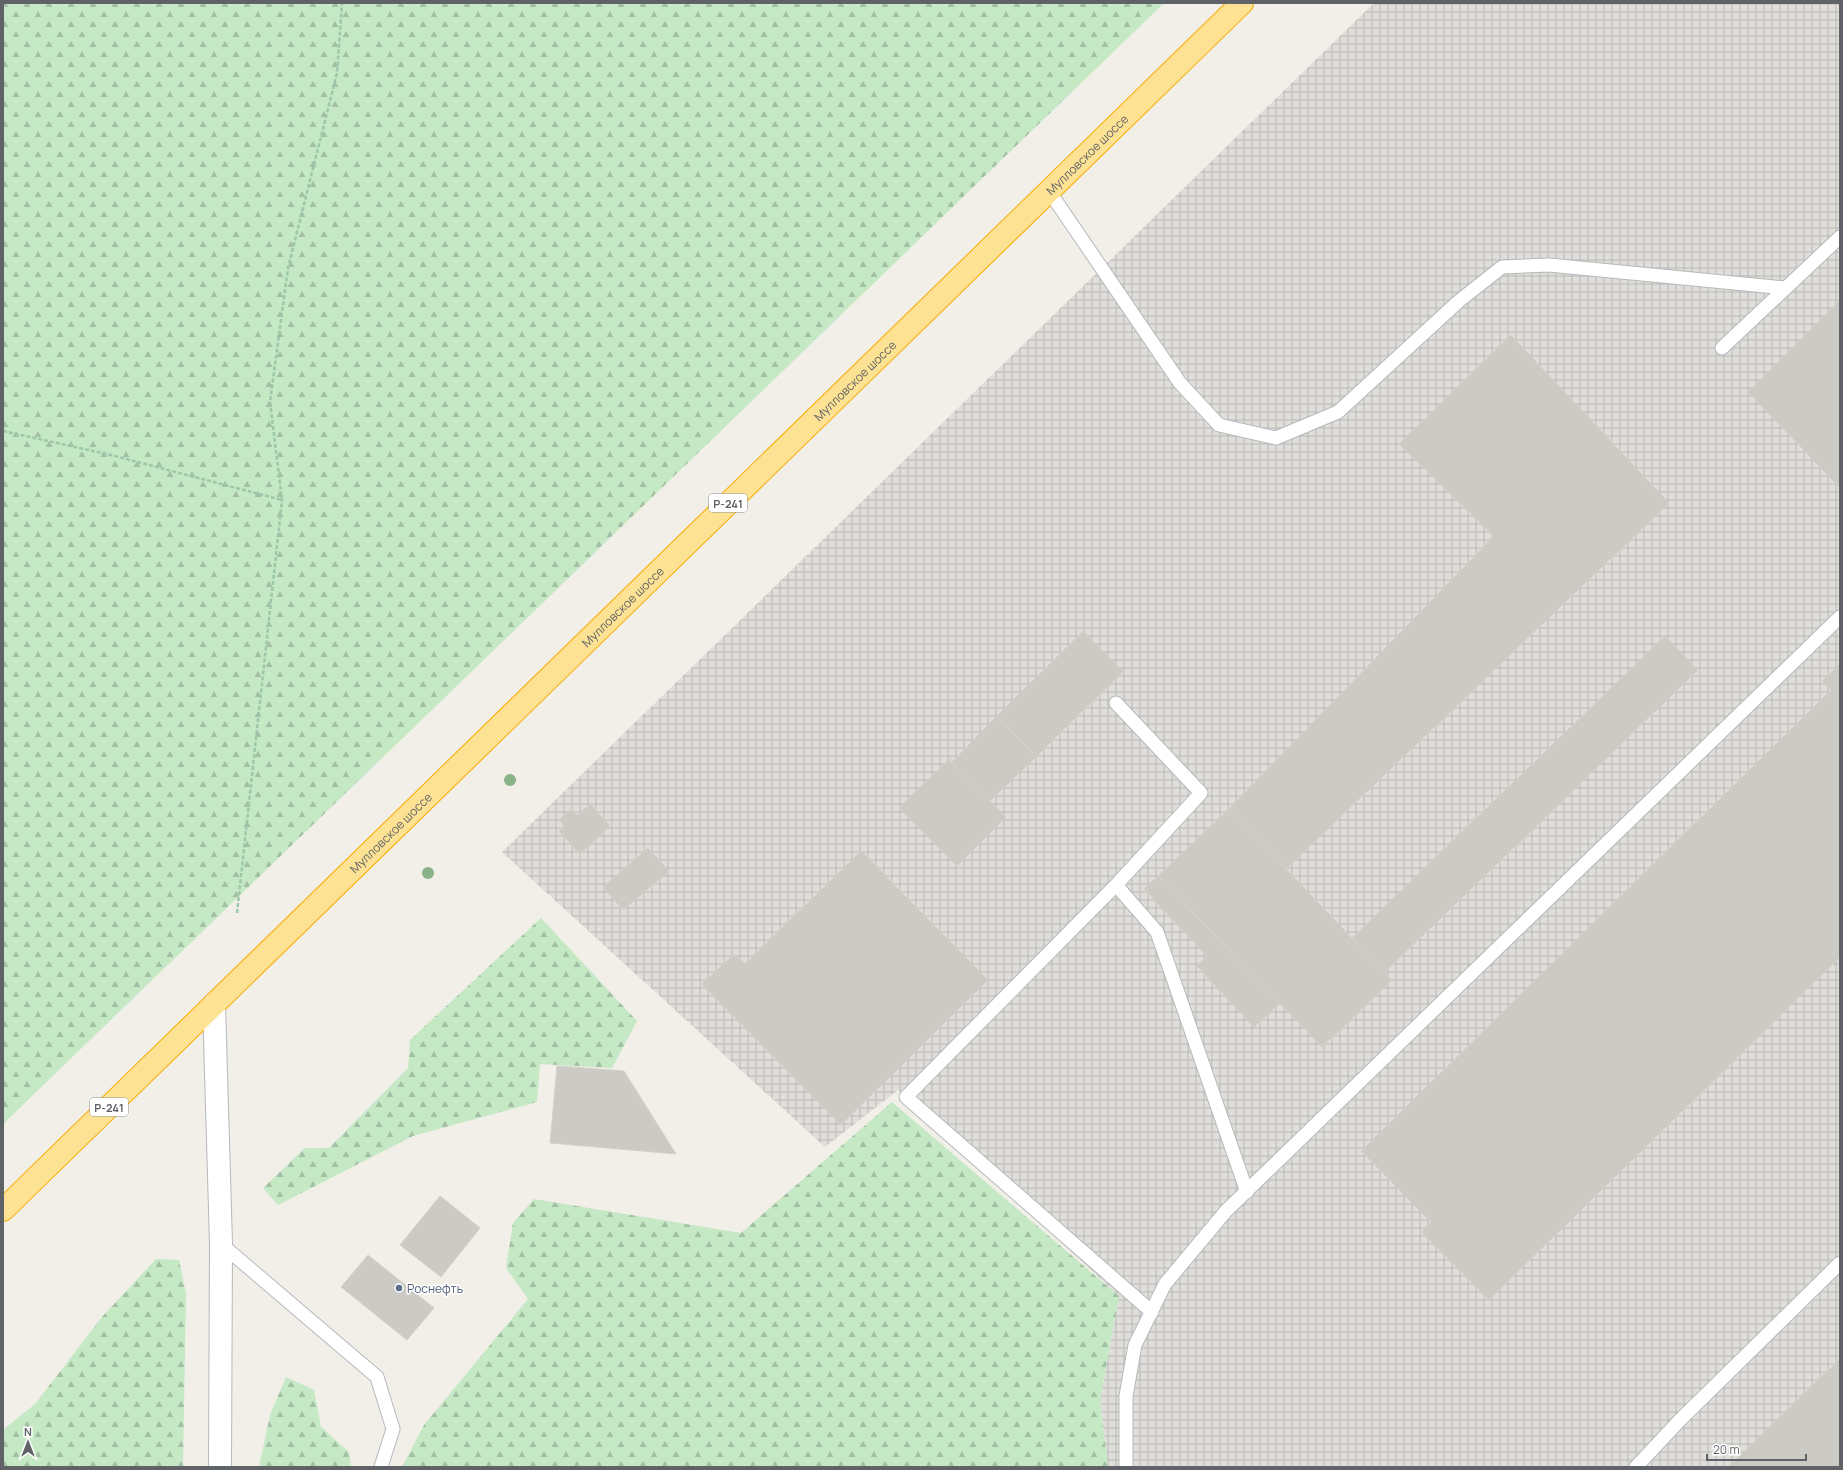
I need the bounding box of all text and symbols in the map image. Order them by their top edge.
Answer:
street label: Мулловское шоссе [1042,110,1132,198]
street label: Мулловское шоссе [810,336,900,424]
road number: Р-241 [709,494,747,512]
street label: Мулловское шоссе [578,562,668,651]
street label: Мулловское шоссе [346,788,435,877]
road number: Р-241 [90,1098,128,1116]
place label: Роснефть [407,1280,463,1297]
marker: Роснефть [394,1283,404,1293]
north arrow [8,1422,48,1462]
text: N [24,1424,32,1439]
scale bar [1707,1436,1806,1462]
text: 20 m [1713,1441,1740,1458]

